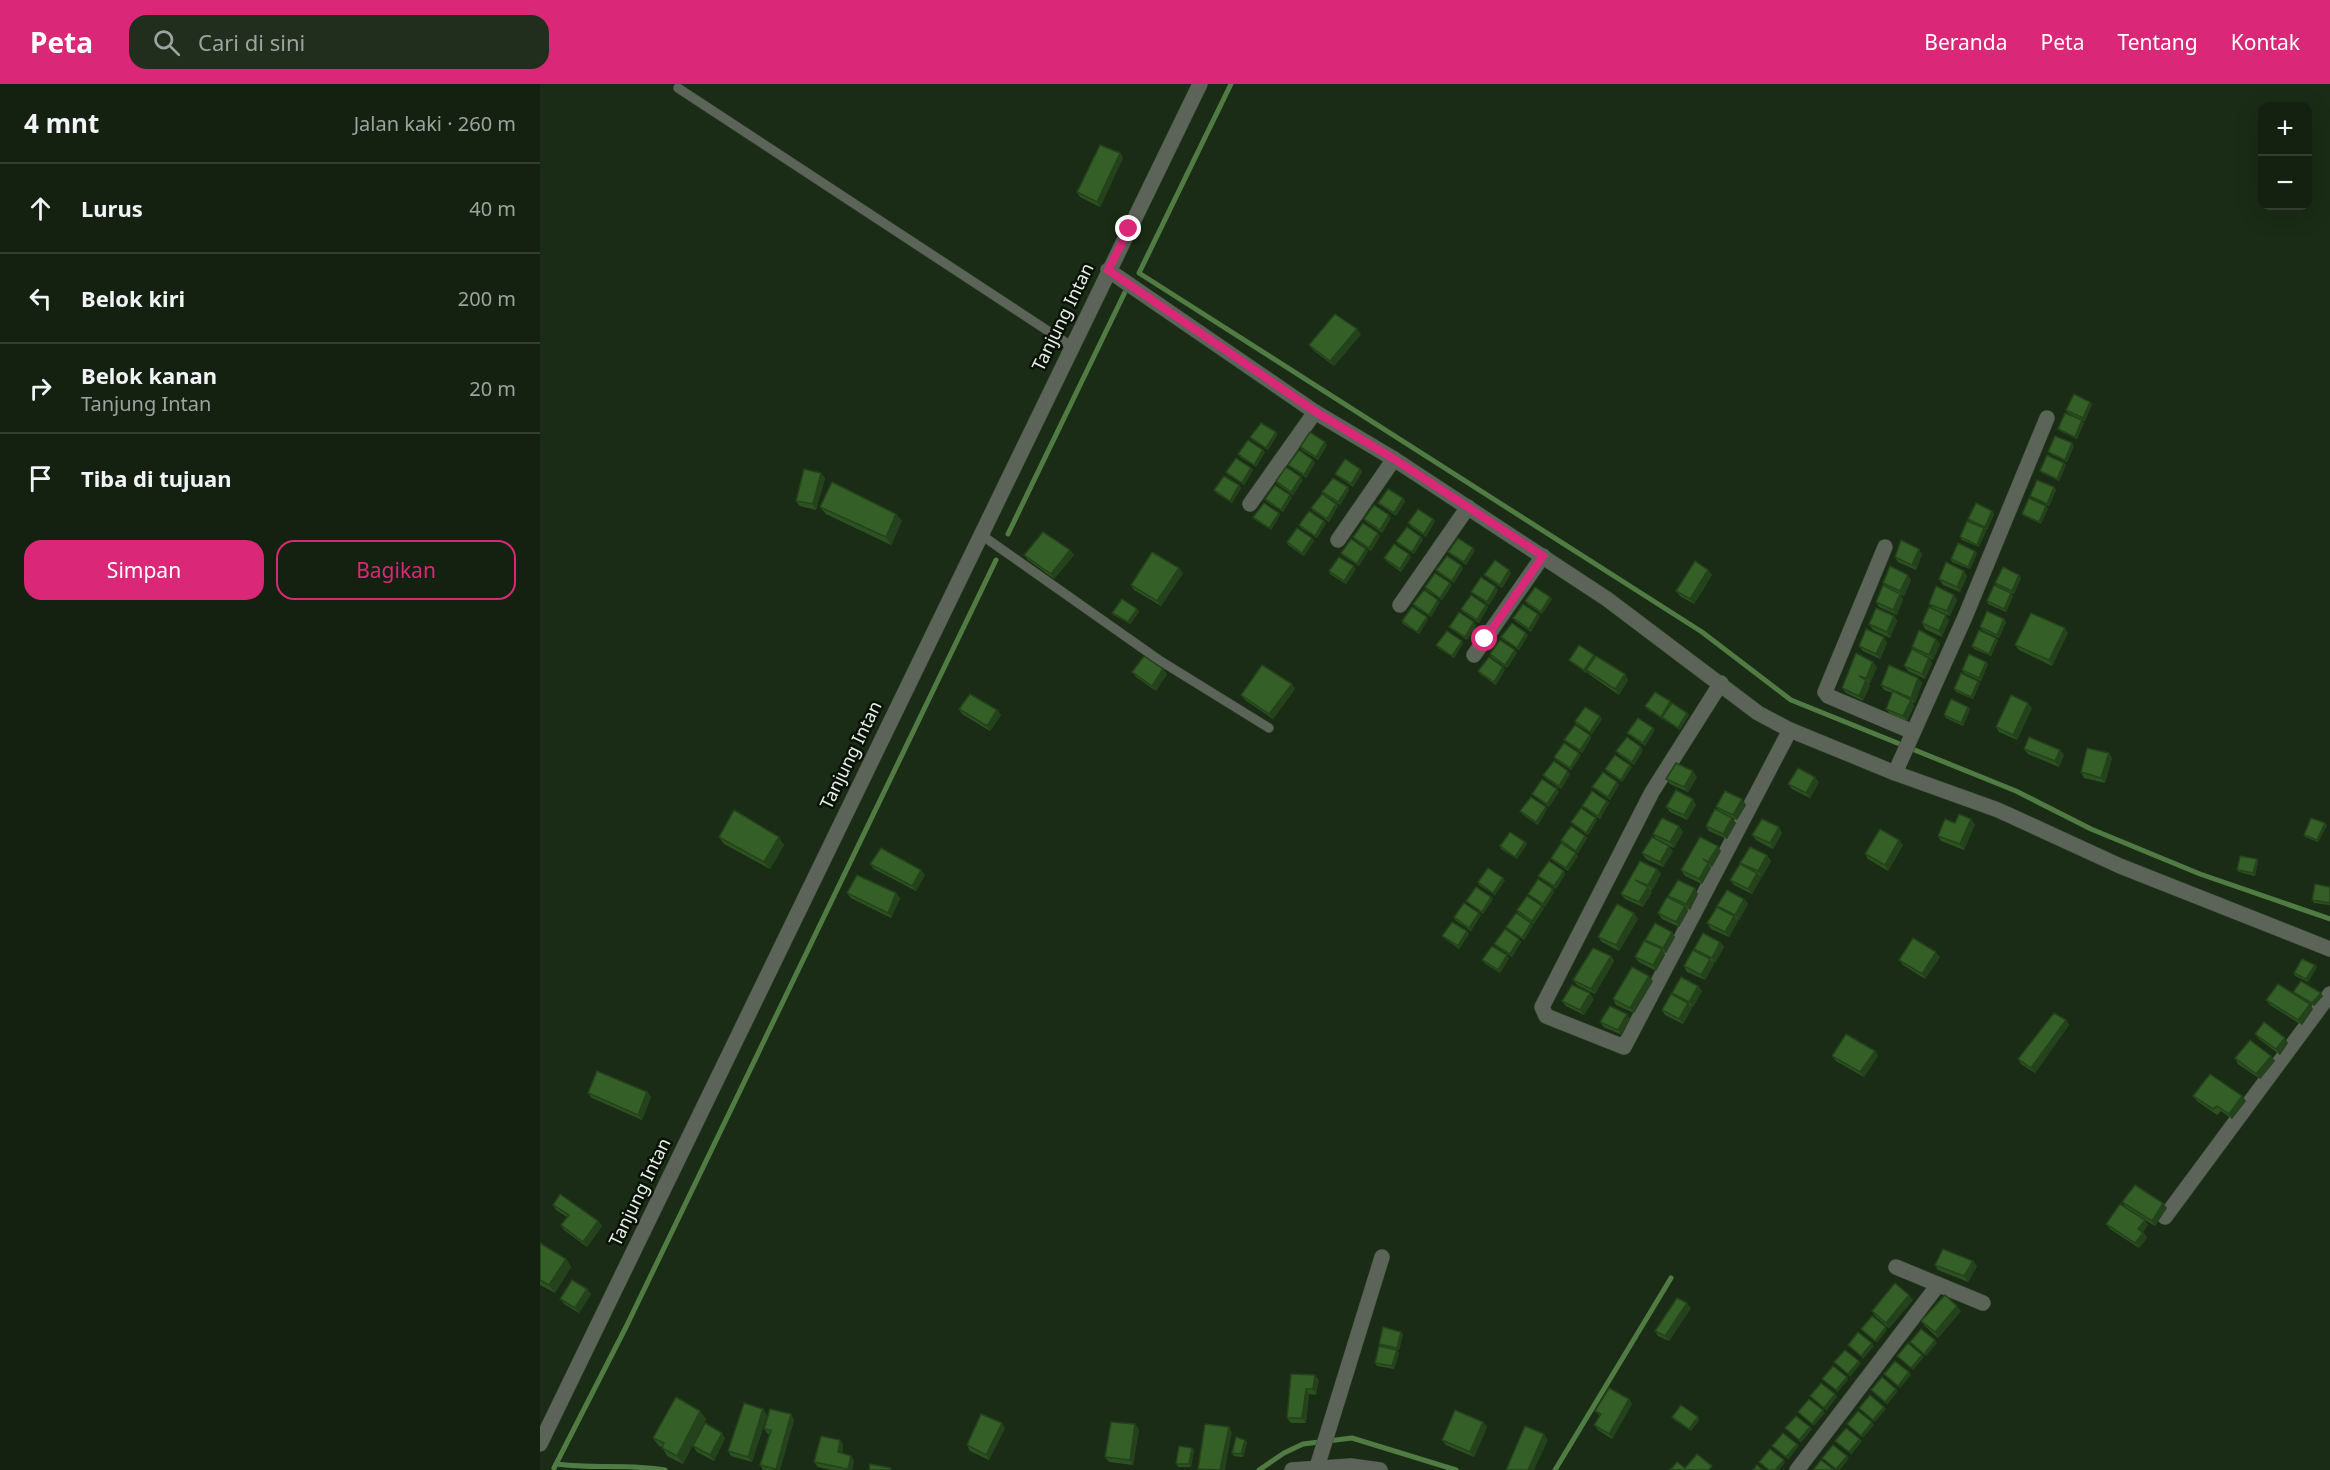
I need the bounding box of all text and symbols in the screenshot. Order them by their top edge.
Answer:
search box [129,15,549,69]
text: Peta [30,23,93,61]
icon: search [150,26,183,59]
text: Cari di sini [198,27,305,57]
text: Beranda [1924,28,2008,56]
text: Peta [2041,28,2084,56]
text: Tentang [2117,28,2198,56]
text: Kontak [2231,28,2300,56]
map controls [2258,102,2312,210]
button: + [2258,102,2312,156]
text: 4 mnt [24,105,99,141]
text: Jalan kaki · 260 m [354,110,516,137]
button: − [2258,156,2312,210]
icon: ahead [24,192,57,225]
text: Lurus [81,193,143,223]
text: 40 m [469,195,516,222]
route end [1115,215,1141,241]
street label: Tanjung Intan [1026,259,1099,375]
icon: left [24,282,57,315]
text: Belok kiri [81,283,185,313]
text: 200 m [458,285,516,312]
text: Belok kanan [81,360,217,390]
icon: right [24,372,57,405]
text: 20 m [469,375,516,402]
text: Tanjung Intan [81,390,211,417]
icon: arrive [24,462,57,495]
text: Tiba di tujuan [81,463,231,493]
button: Simpan [24,540,264,600]
button: Bagikan [276,540,516,600]
route start [1471,625,1497,651]
street label: Tanjung Intan [814,697,887,813]
street label: Tanjung Intan [603,1134,676,1250]

